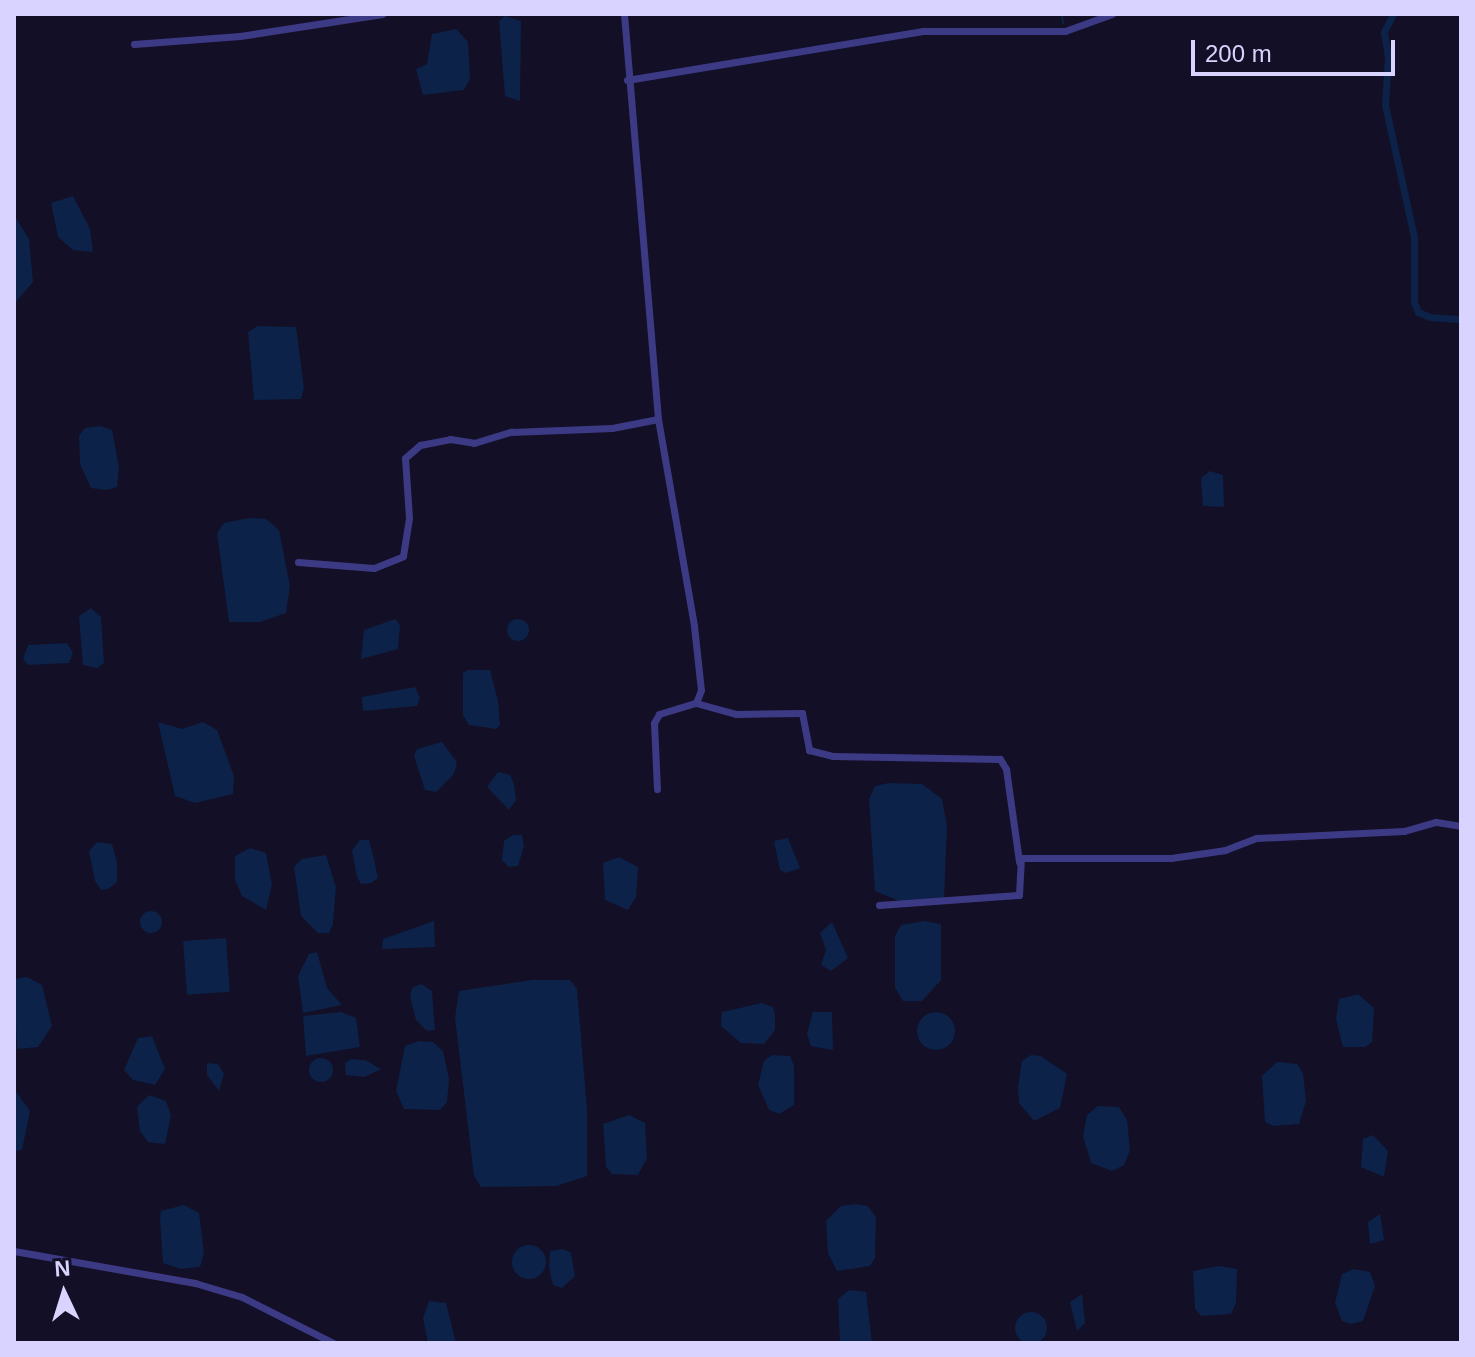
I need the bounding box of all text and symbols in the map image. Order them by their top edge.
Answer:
scale bar [1195,24,1399,74]
text: 200 m [1205,40,1272,67]
north arrow [24,1253,104,1333]
text: N [53,1256,71,1282]

